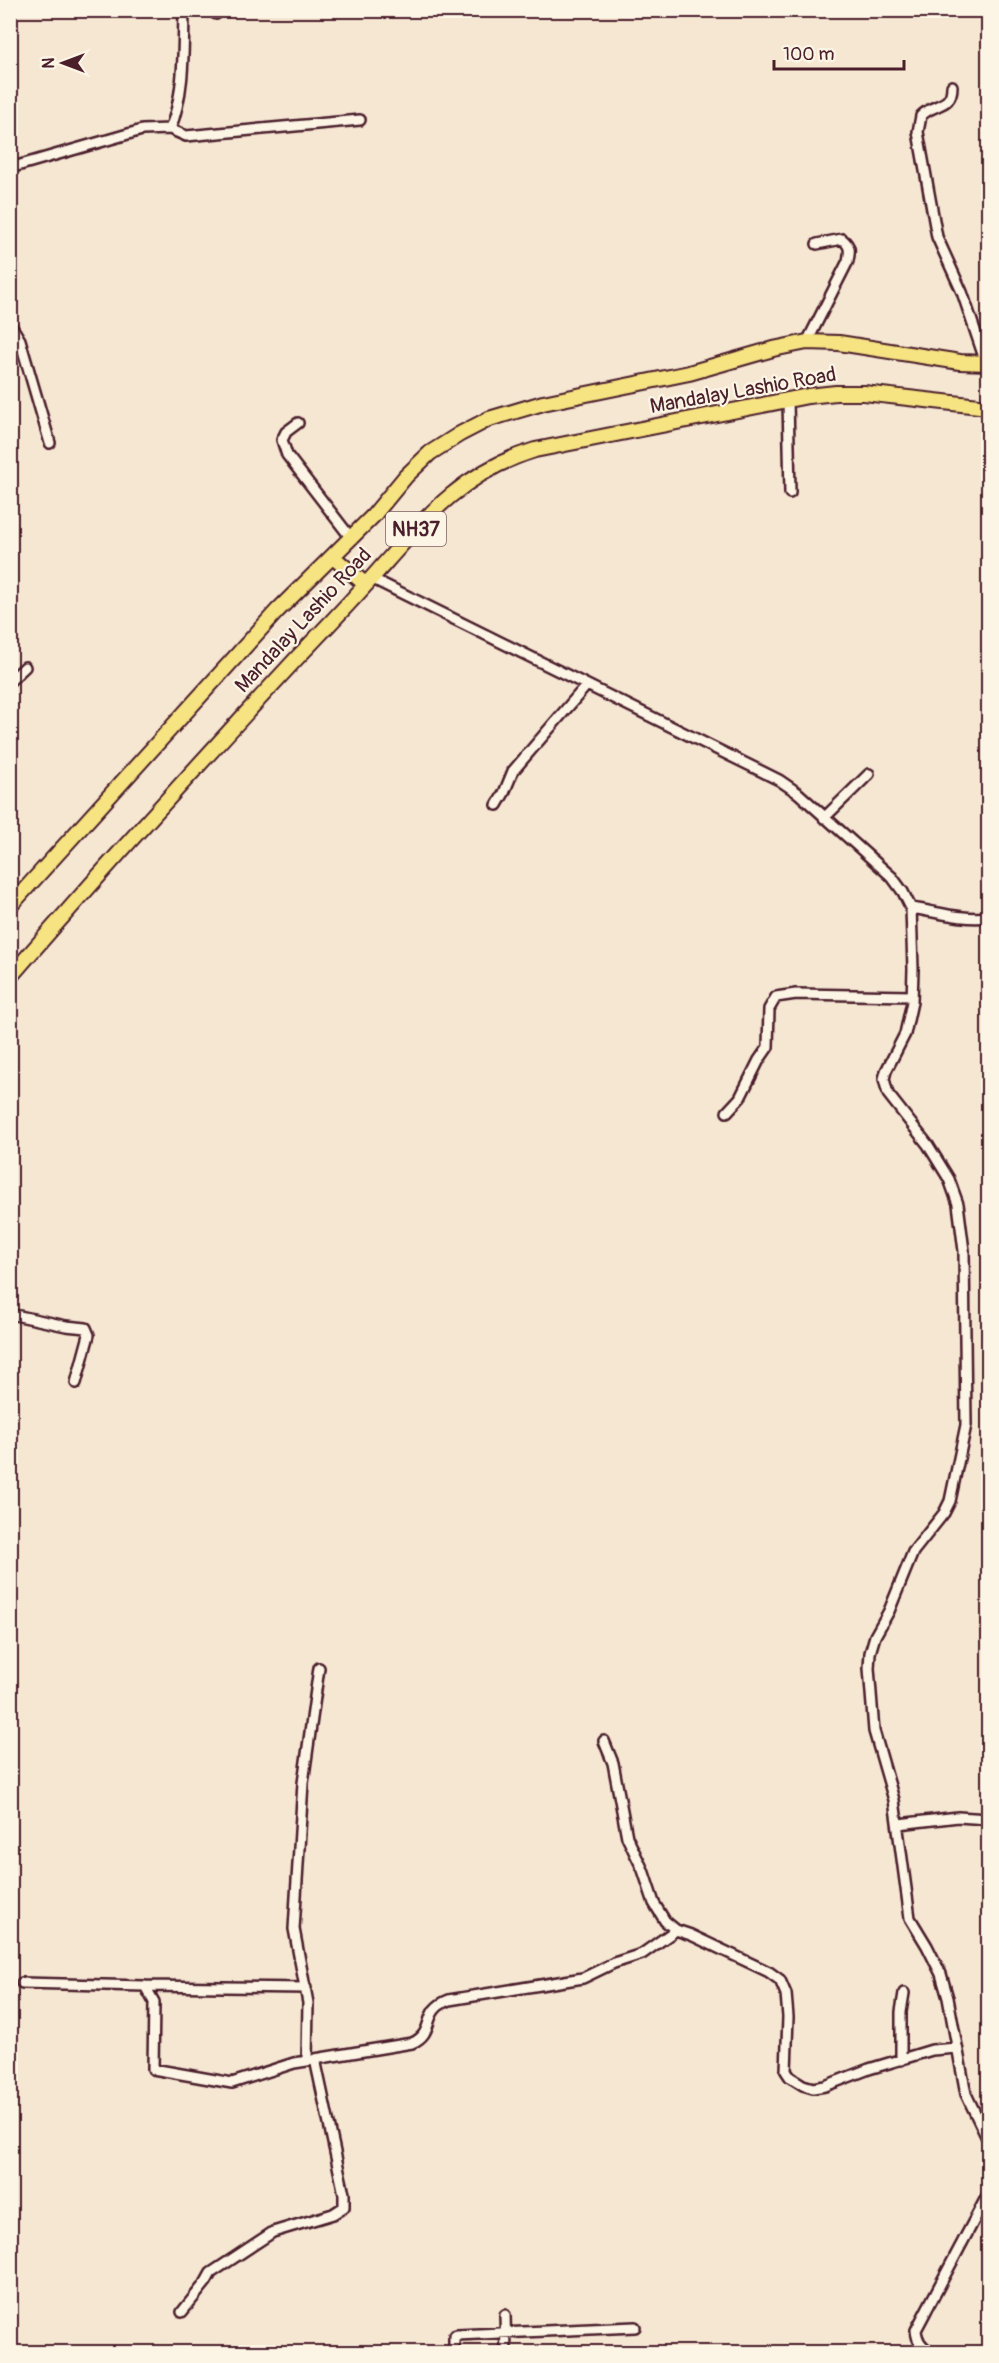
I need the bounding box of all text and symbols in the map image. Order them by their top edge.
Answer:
north arrow [33,33,93,93]
scale bar [774,33,904,71]
text: 100 m [783,43,835,66]
text: N [39,57,59,68]
street label: Mandalay Lashio Road [648,361,838,420]
road number: NH37 [386,512,446,546]
street label: Mandalay Lashio Road [229,542,378,699]

